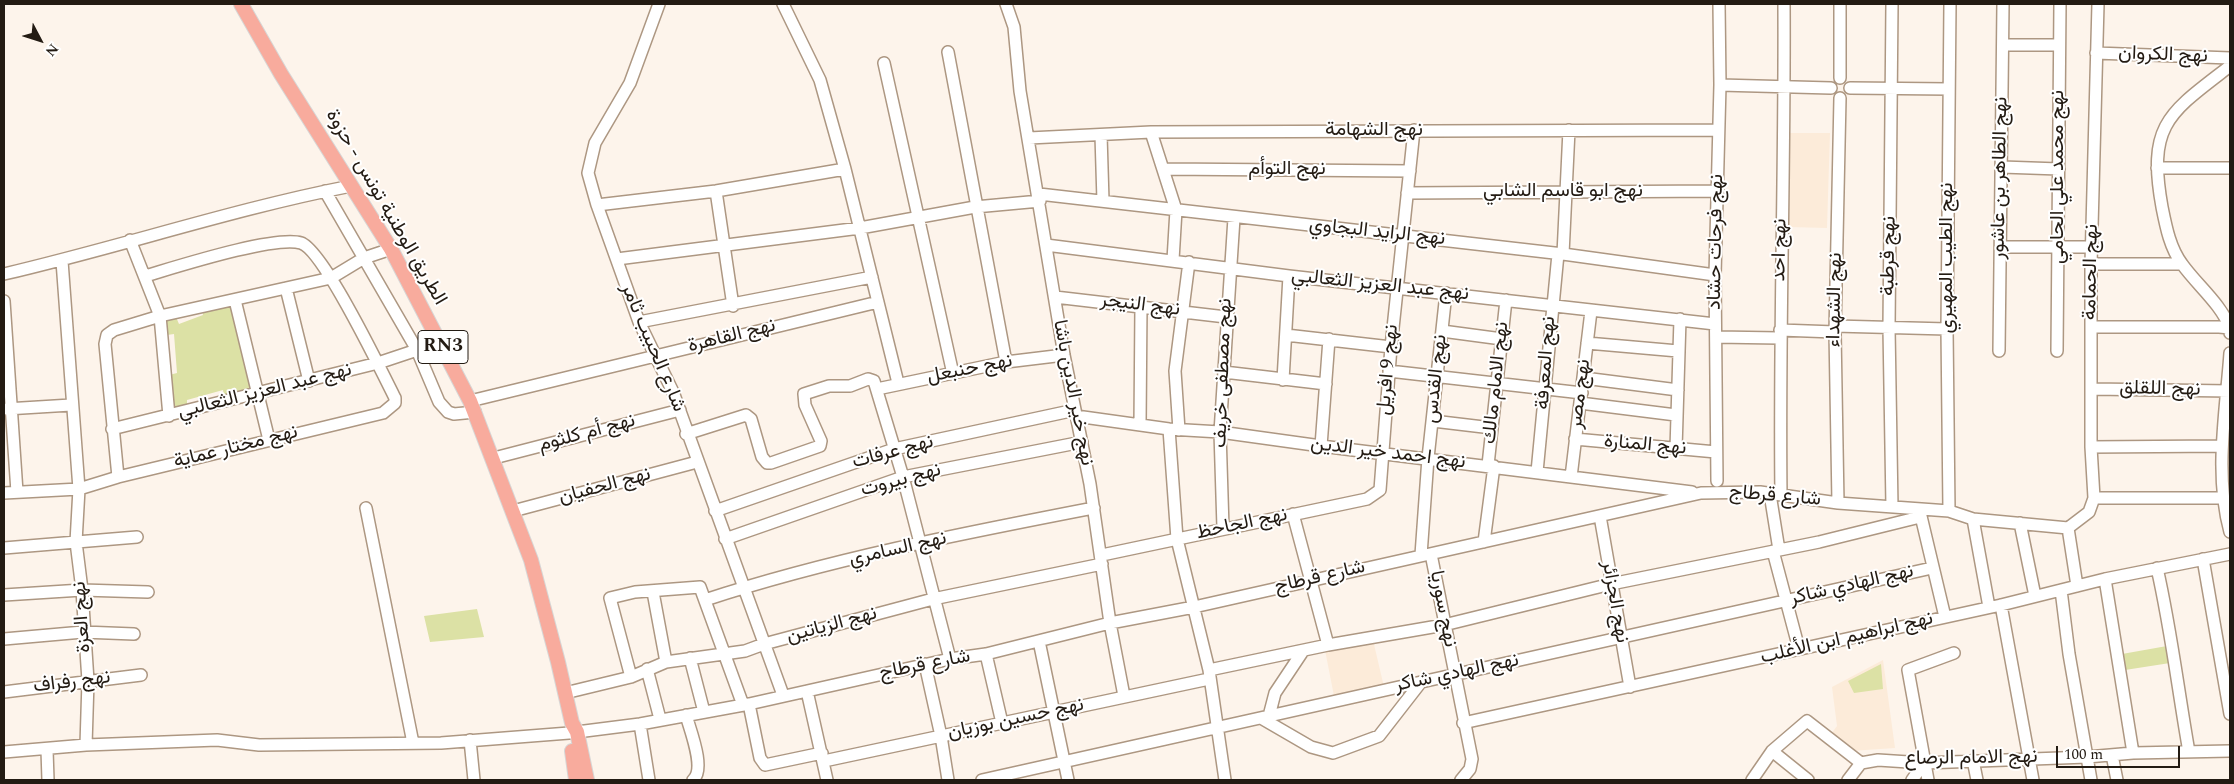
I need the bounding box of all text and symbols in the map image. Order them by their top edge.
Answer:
north arrow [15,15,65,65]
text: N [40,39,64,61]
street label: نهج الكروان [2118,42,2208,70]
street label: نهج محمد علي الحامي [2047,90,2071,264]
street label: نهج الطاهر بن عاشور [1988,96,2014,260]
street label: الطريق الوطنية تونس - حزوة [319,106,451,310]
street label: نهج الشهامة [1325,119,1423,143]
street label: نهج التوأم [1248,158,1326,182]
street label: نهج فرحات حشاد [1704,174,1730,310]
street label: نهج ابو قاسم الشابي [1483,180,1643,204]
street label: نهج الطيب المهيري [1936,183,1960,333]
street label: نهج الرايد البجاوي [1308,214,1446,252]
street label: نهج قرطبة [1877,216,1903,296]
street label: نهج احد [1768,218,1794,282]
street label: نهج الحمامة [2079,224,2105,320]
street label: نهج الشهداء [1823,252,1849,348]
street label: نهج عبد العزيز الثعالبي [1290,265,1470,307]
street label: شارع الحبيب ثامر [614,280,690,416]
street label: نهج النيجر [1099,289,1181,323]
street label: نهج مصطفى خريف [1209,298,1239,448]
street label: نهج القاهرة [686,315,778,359]
street label: نهج المعرفة [1532,315,1562,411]
street label: نهج خير الدين باشا [1046,318,1098,468]
street label: نهج الامام مالك [1479,321,1515,445]
street label: نهج 9 افريل [1373,324,1405,416]
road number: RN3 [418,331,468,364]
street label: نهج القدس [1420,333,1454,425]
street label: نهج حنبعل [925,350,1015,390]
street label: نهج مصر [1565,358,1597,430]
street label: نهج عبد العزيز الثعالبي [176,359,354,425]
street label: نهج اللقلق [2119,377,2201,403]
street label: نهج أم كلثوم [536,410,638,458]
street label: نهج مختار عماية [171,421,301,475]
street label: نهج المنارة [1603,430,1687,462]
street label: نهج عرفات [850,431,936,475]
street label: نهج احمد خير الدين [1309,433,1467,475]
street label: نهج بيروت [858,459,944,503]
street label: نهج الحفيان [556,463,654,511]
street label: شارع قرطاج [1728,481,1822,513]
street label: نهج الجاحظ [1194,504,1290,546]
street label: نهج السامري [847,527,949,573]
street label: شارع قرطاج [1272,556,1368,600]
street label: نهج الجزائر [1595,559,1633,645]
street label: نهج الهادي شاكر [1788,560,1916,612]
street label: نهج سوريا [1423,569,1461,649]
street label: نهج العزة [69,580,97,654]
street label: نهج الزياتين [784,602,880,650]
street label: نهج ابراهيم ابن الأغلب [1758,607,1936,671]
street label: شارع قرطاج [877,645,973,687]
street label: نهج الهادي شاكر [1393,649,1521,699]
street label: نهج رفراف [32,666,112,700]
street label: نهج حسين بوزيان [946,694,1086,746]
scale bar [2059,736,2183,768]
text: 100 m [2064,743,2103,766]
street label: نهج الامام الرصاع [1904,746,2038,772]

